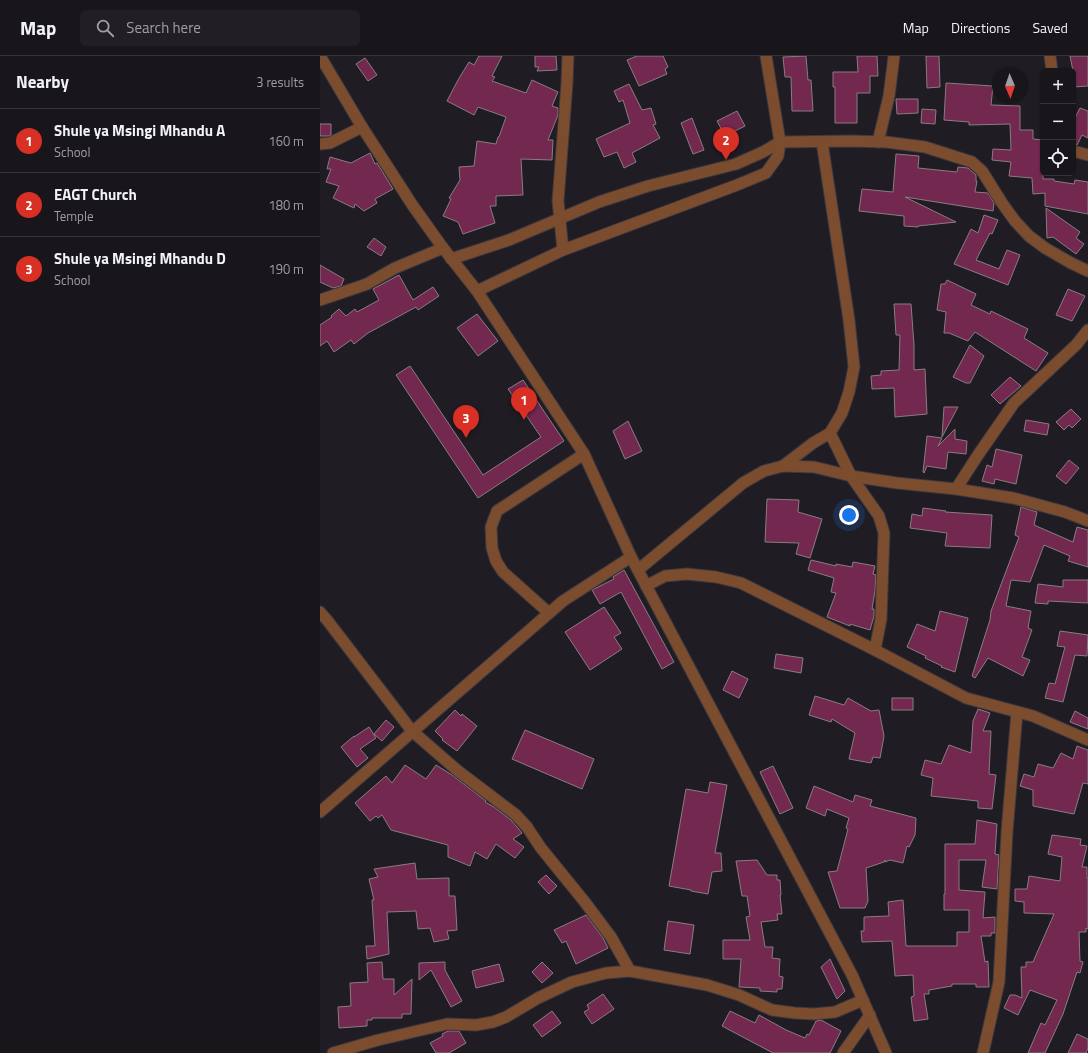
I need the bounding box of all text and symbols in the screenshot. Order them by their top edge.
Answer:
search box [80,10,360,46]
text: Map [20,13,56,42]
text: Search here [126,16,201,39]
icon: search [94,17,116,39]
text: Map [903,17,929,38]
text: Directions [951,17,1010,38]
text: Saved [1032,17,1068,38]
north arrow [992,68,1028,104]
map controls [1040,68,1076,176]
button: + [1040,68,1076,104]
text: Nearby [16,69,69,95]
text: 3 results [256,72,304,92]
button: − [1040,104,1076,140]
text: Shule ya Msingi Mhandu A [54,119,225,142]
pin: 2 [713,127,739,160]
text: 1 [25,131,33,151]
text: 160 m [268,131,304,151]
button: locate [1040,140,1076,176]
text: School [54,142,90,162]
text: EAGT Church [54,183,137,206]
text: 2 [25,195,33,215]
text: 180 m [268,195,304,215]
text: Temple [54,206,94,226]
text: Shule ya Msingi Mhandu D [54,247,226,270]
text: 3 [25,259,33,279]
text: 190 m [268,259,304,279]
text: School [54,270,90,290]
pin: 1 [511,387,537,420]
pin: 3 [453,405,479,438]
your location [839,505,859,525]

